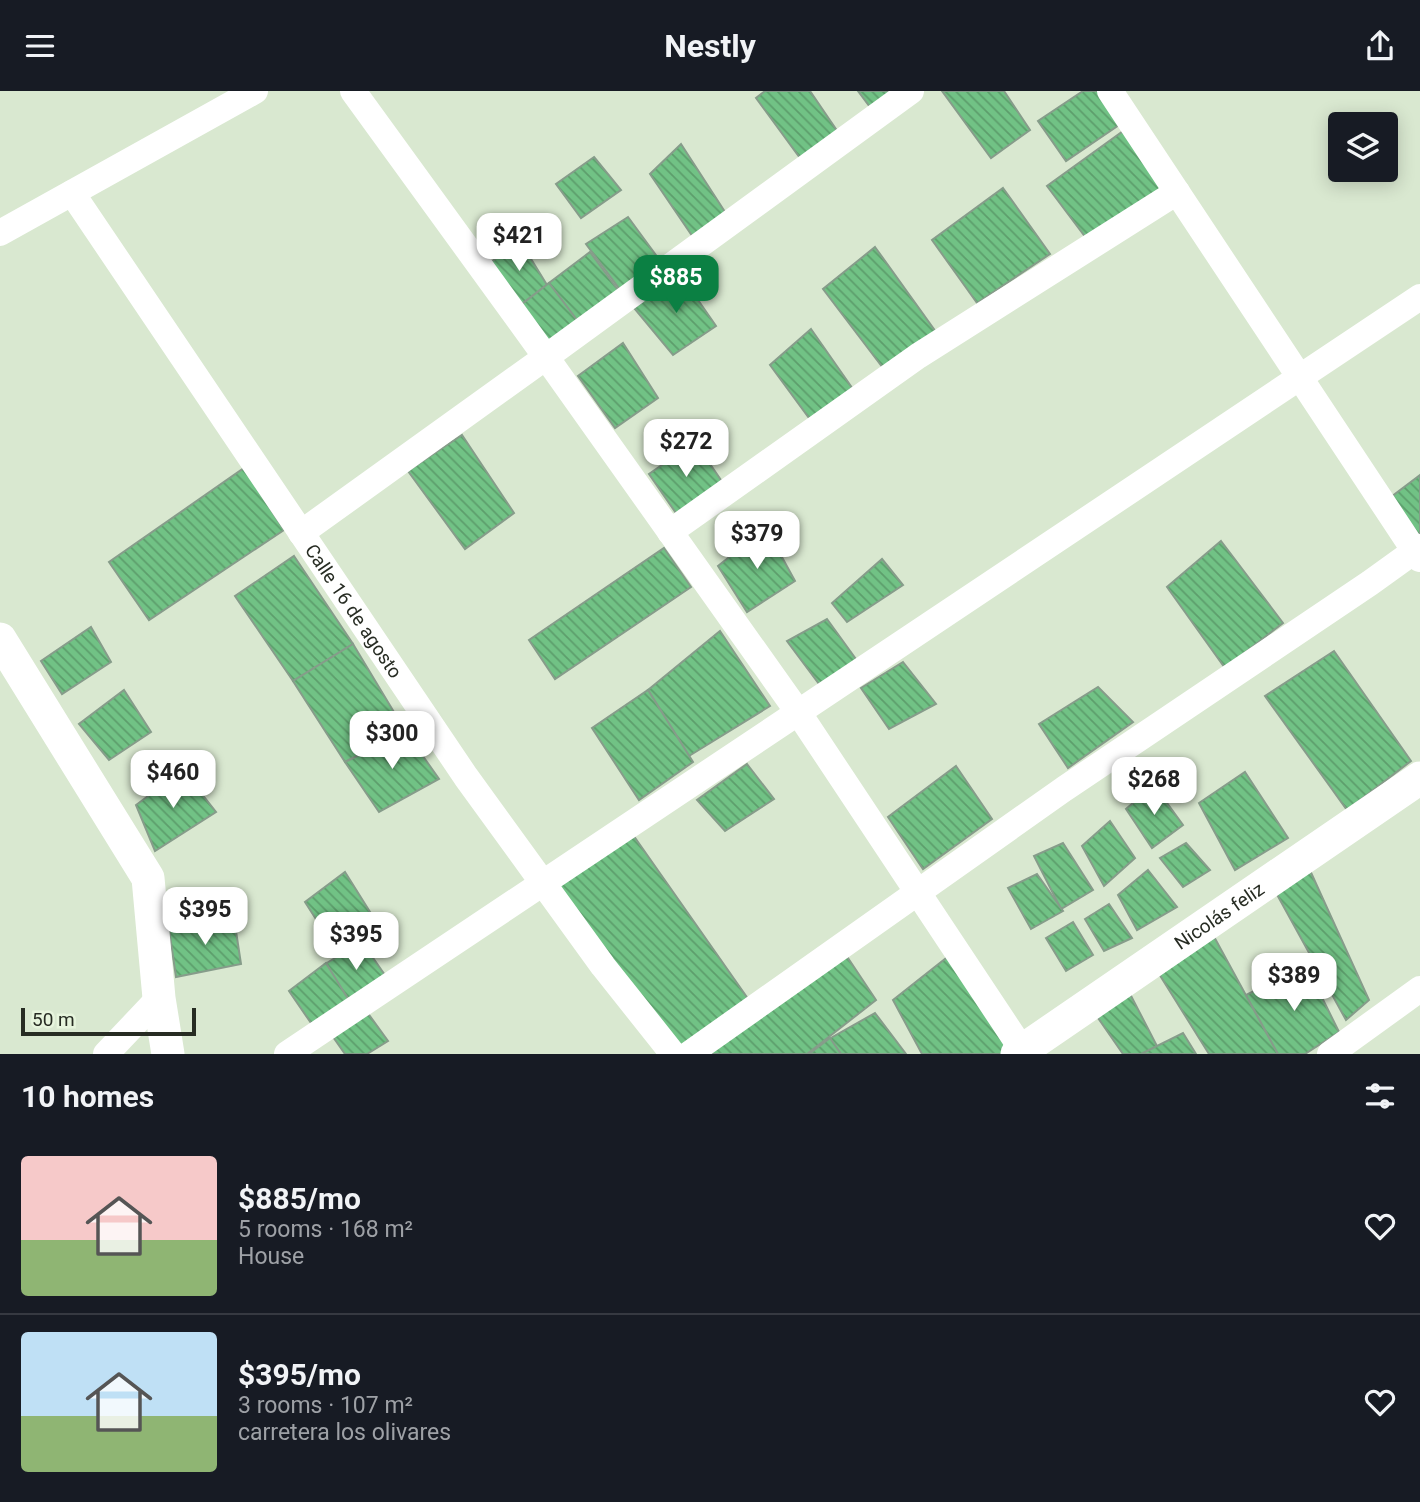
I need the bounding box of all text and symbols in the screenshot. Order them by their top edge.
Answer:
icon: menu [21,27,59,65]
text: Nestly [664,27,756,65]
icon: share [1361,27,1399,65]
map controls [1328,112,1398,182]
button: layers [1328,112,1398,182]
pin: $421 [478,213,560,273]
text: $421 [493,222,545,249]
pin: $885 [635,255,717,315]
text: $885 [650,264,702,291]
pin: $272 [645,419,727,479]
text: $272 [660,428,712,455]
pin: $379 [716,511,798,571]
text: $379 [731,520,783,547]
street label: Calle 16 de agosto [300,540,407,683]
pin: $300 [351,711,433,771]
text: $300 [366,720,418,747]
pin: $460 [132,751,214,810]
pin: $268 [1113,757,1195,817]
text: $460 [147,759,199,786]
text: $268 [1128,766,1180,793]
street label: Nicolás feliz [1170,877,1269,955]
pin: $395 [164,887,246,947]
text: $395 [179,896,231,923]
pin: $395 [315,913,397,972]
text: $395 [330,921,382,948]
pin: $389 [1253,953,1335,1013]
text: $389 [1268,962,1320,989]
scale bar [21,1005,196,1037]
text: 50 m [32,1008,75,1031]
icon: filters [1361,1077,1399,1115]
text: 10 homes [21,1079,154,1114]
text: $885/mo [238,1181,361,1216]
icon: home [77,1184,161,1268]
icon: heart [1361,1207,1399,1245]
text: 5 rooms · 168 m² [238,1216,413,1243]
text: House [238,1243,304,1270]
text: $395/mo [238,1357,361,1392]
icon: home [77,1360,161,1444]
icon: heart [1361,1383,1399,1421]
text: 3 rooms · 107 m² [238,1392,413,1419]
text: carretera los olivares [238,1419,451,1446]

